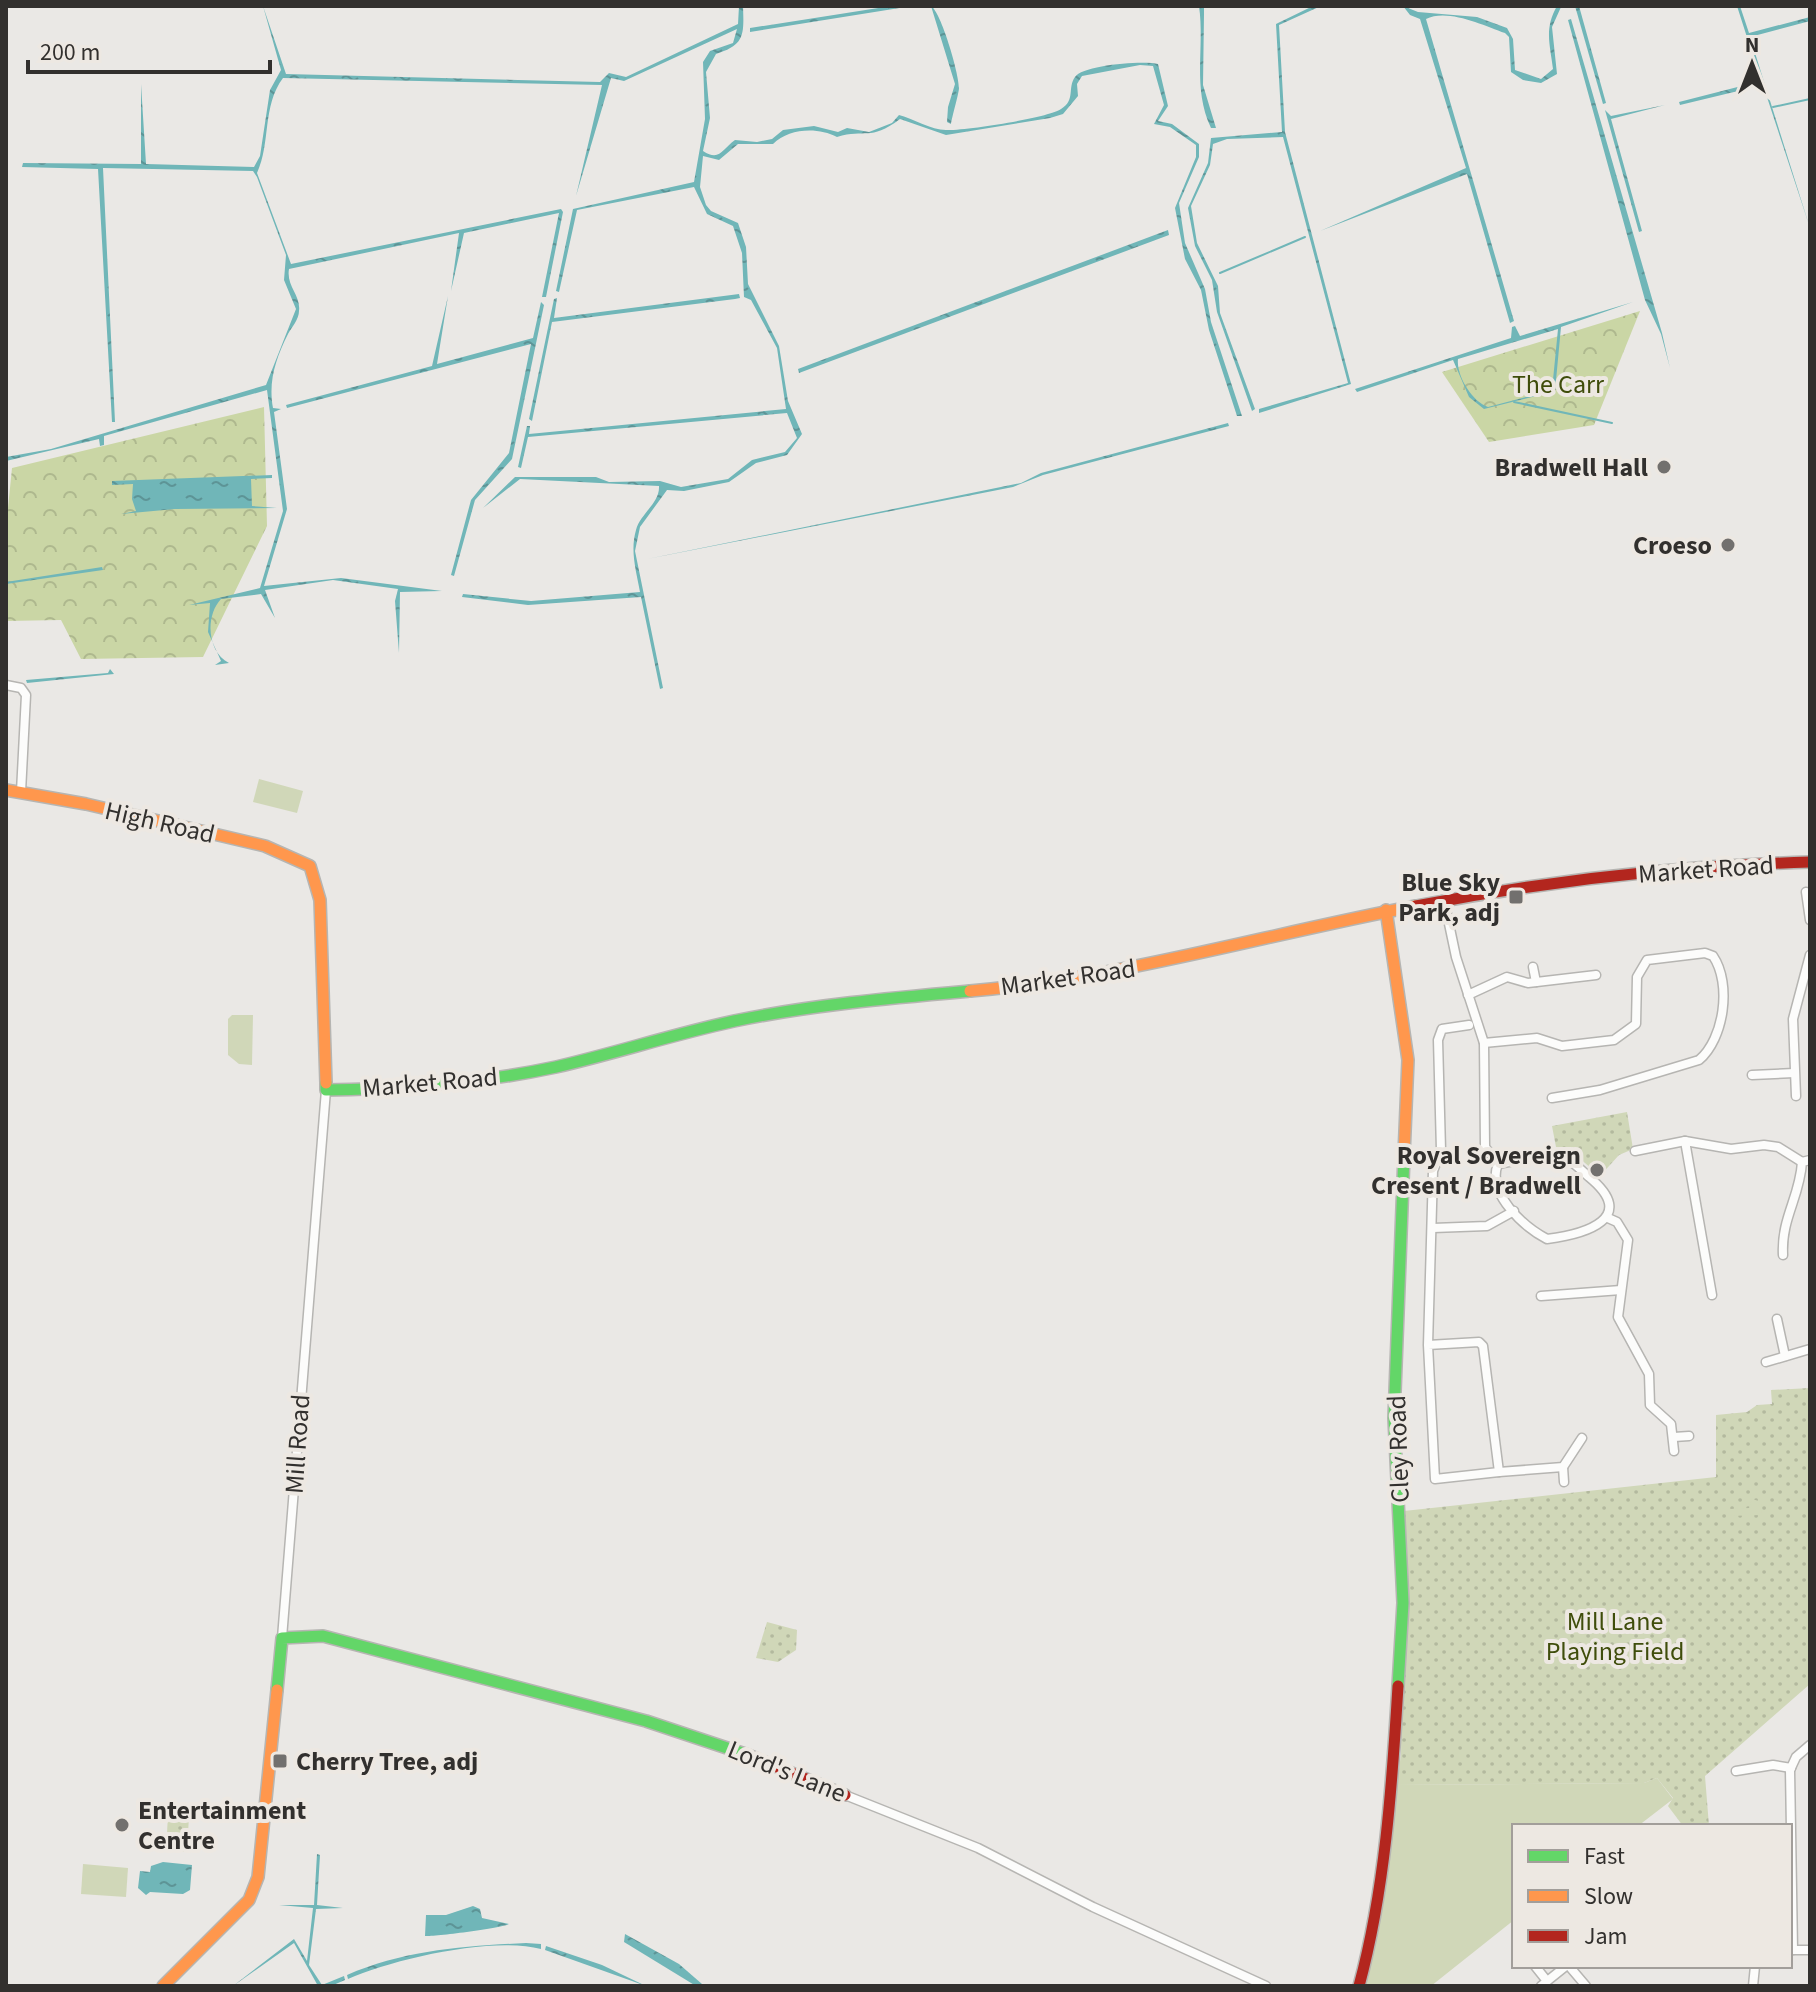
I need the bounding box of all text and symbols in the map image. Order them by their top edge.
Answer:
scale bar [28,24,270,74]
north arrow [1712,24,1792,104]
text: N [1745,29,1759,61]
text: 200 m [40,35,100,70]
park label: The Carr [1512,366,1605,403]
place label: Bradwell Hall [1494,449,1649,486]
marker: Bradwell Hall [1655,458,1673,476]
place label: Croeso [1633,527,1712,564]
marker: Croeso [1719,536,1737,554]
street label: High Road [101,792,218,853]
street label: Market Road [1637,846,1775,893]
place label: Blue Sky Park, adj [1398,864,1500,931]
marker: Blue Sky Park, adj [1507,888,1525,906]
street label: Market Road [998,950,1138,1005]
street label: Market Road [361,1058,499,1107]
place label: Royal Sovereign Cresent / Bradwell [1371,1137,1582,1204]
marker: Royal Sovereign Cresent / Bradwell [1588,1161,1606,1179]
street label: Mill Road [276,1393,319,1495]
street label: Cley Road [1378,1395,1419,1503]
park label: Mill Lane Playing Field [1546,1603,1684,1670]
street label: Lord's Lane [722,1731,851,1812]
place label: Cherry Tree, adj [296,1743,478,1780]
marker: Cherry Tree, adj [271,1752,289,1770]
place label: Entertainment Centre [138,1792,306,1859]
marker: Entertainment Centre [113,1816,131,1834]
legend [1512,1824,1792,1968]
text: Fast [1584,1839,1625,1874]
text: Slow [1584,1879,1633,1914]
text: Jam [1584,1919,1628,1954]

